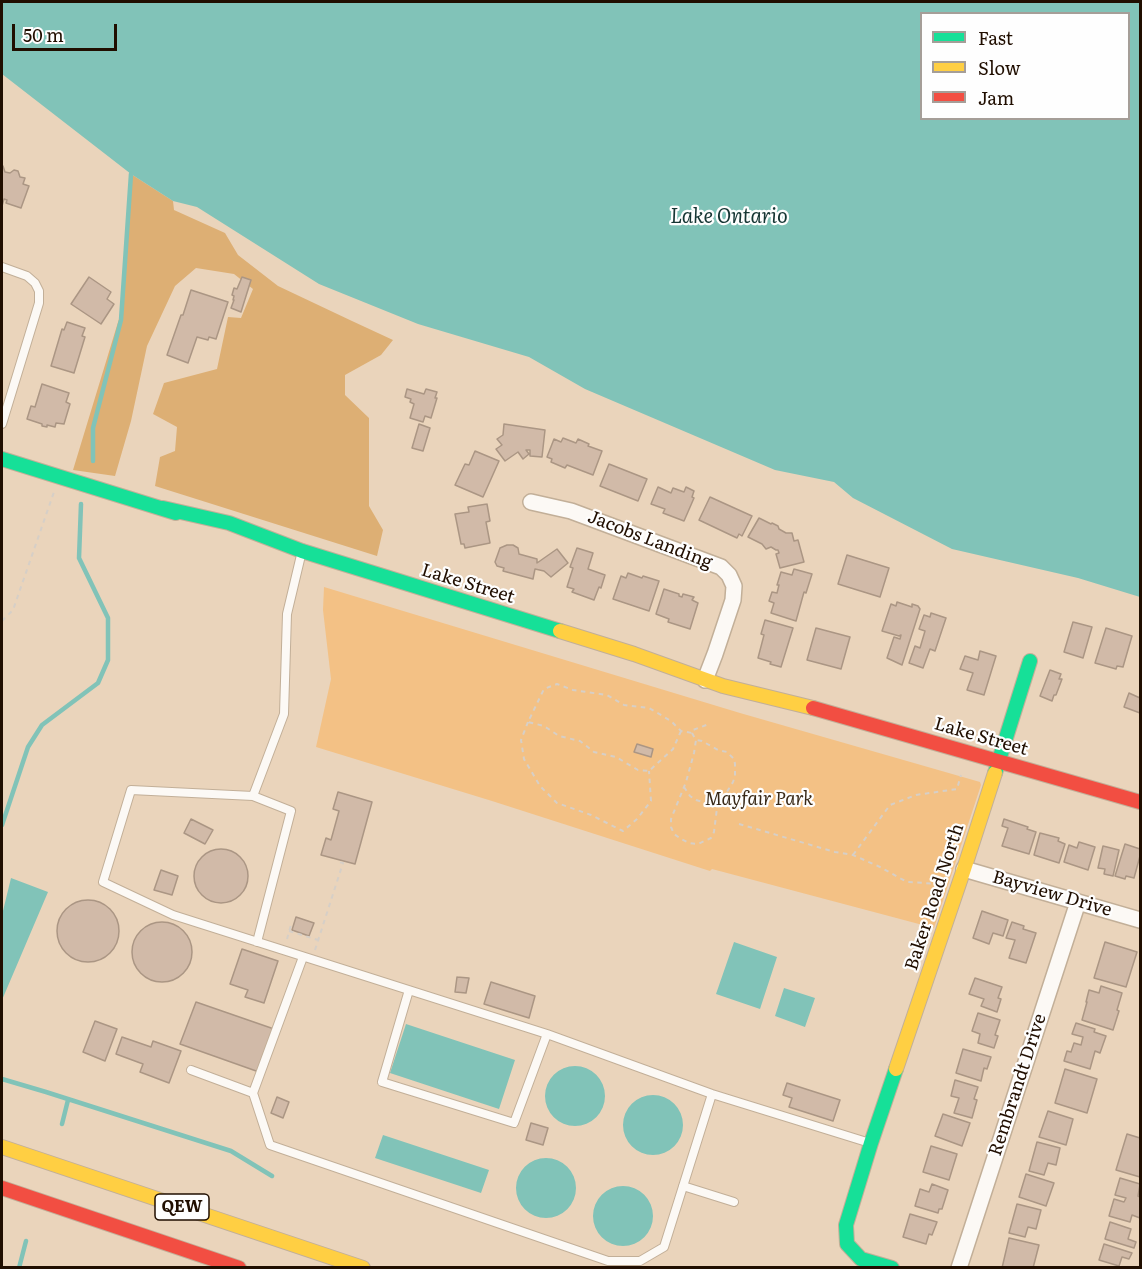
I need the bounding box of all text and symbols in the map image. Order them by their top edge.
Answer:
scale bar [15,12,120,50]
legend [920,12,1130,120]
text: 50 m [23,21,64,48]
text: Fast [978,24,1013,51]
text: Slow [978,54,1020,81]
text: Jam [978,84,1014,111]
water label: Lake Ontario [670,205,788,229]
street label: Jacobs Landing [585,506,715,574]
street label: Lake Street [419,560,517,608]
street label: Lake Street [932,713,1030,761]
park label: Mayfair Park [705,789,813,811]
street label: Baker Road North [901,821,969,973]
street label: Bayview Drive [990,867,1114,921]
street label: Rembrandt Drive [985,1011,1051,1159]
road number: QEW [155,1194,209,1220]

